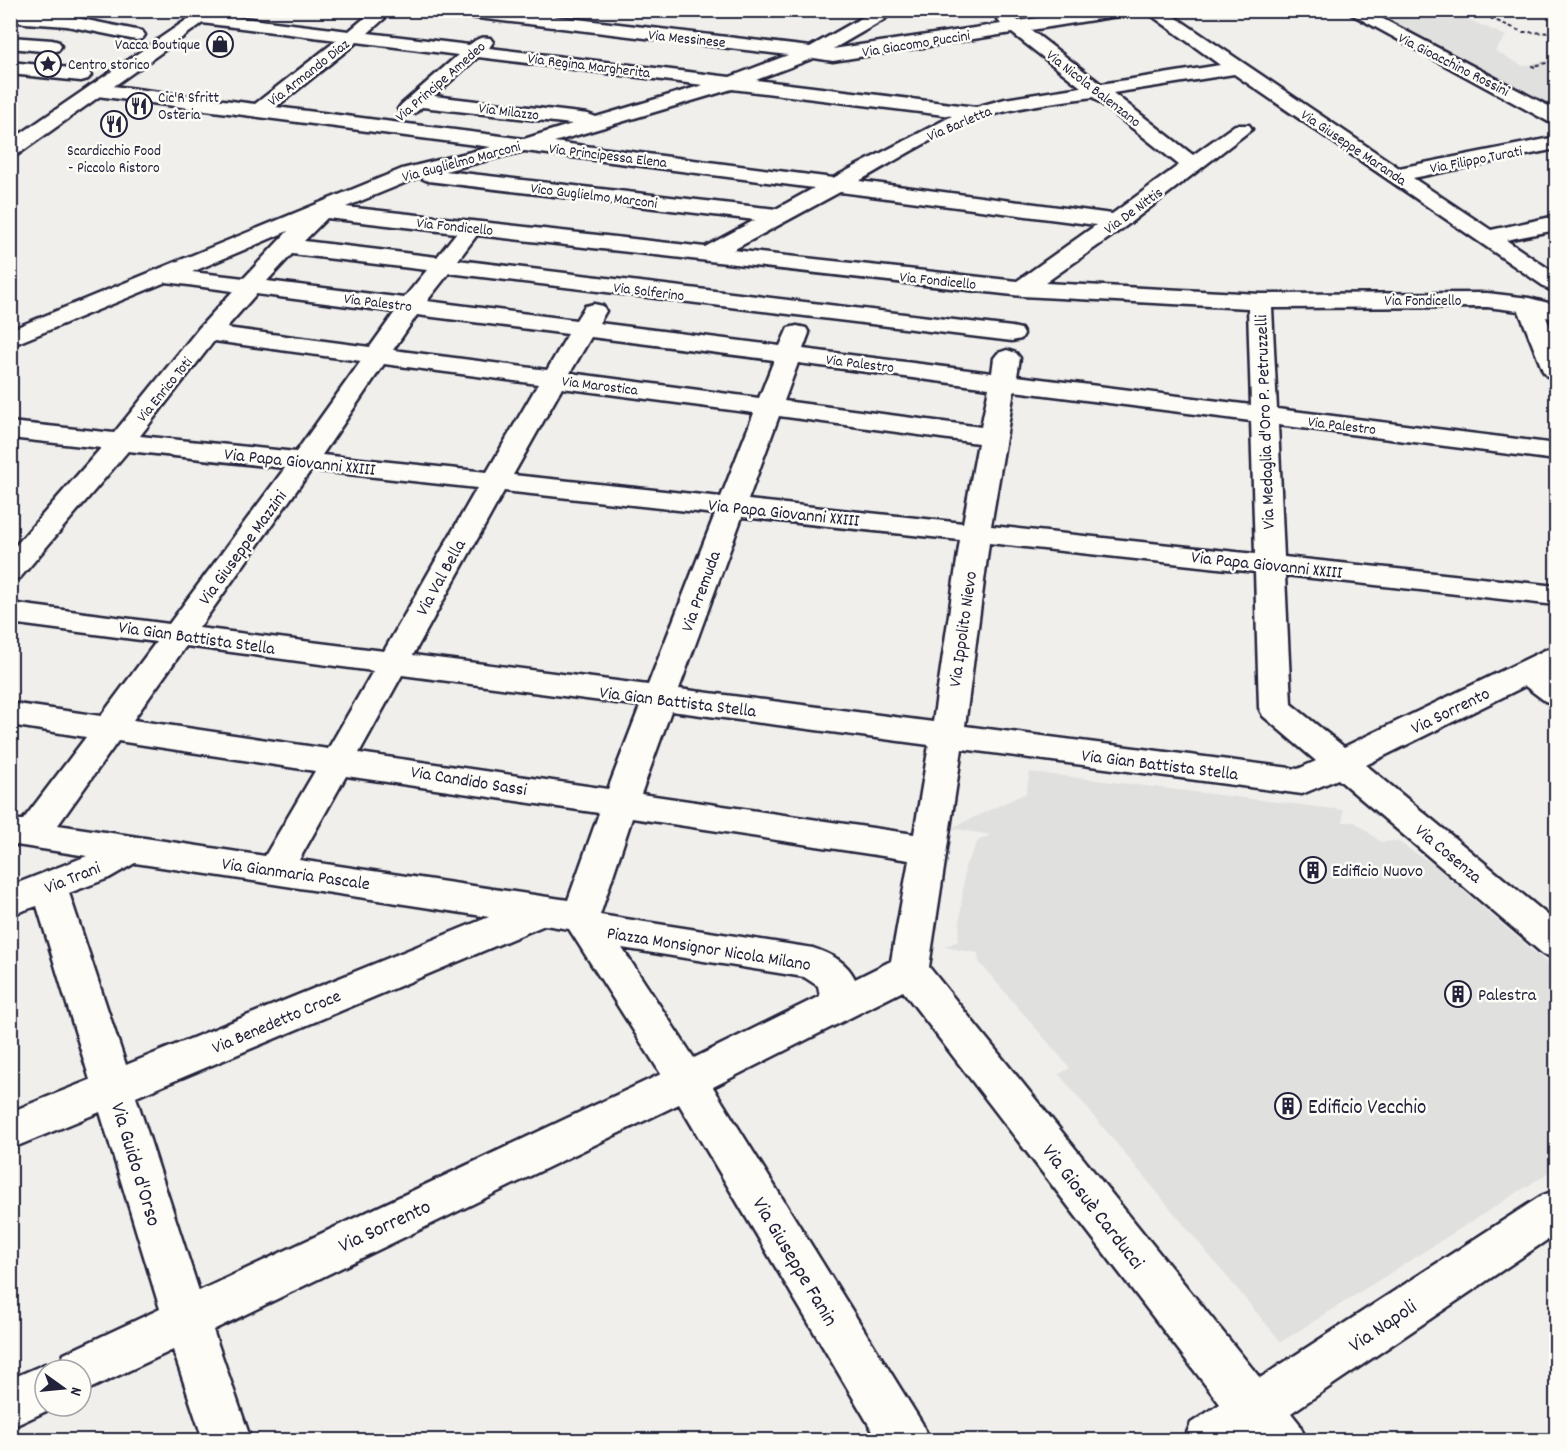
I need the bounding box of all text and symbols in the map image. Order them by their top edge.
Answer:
street label: Via Messinese [647,25,727,55]
street label: Via Giacomo Puccini [861,26,972,64]
street label: Via Gioacchino Rossini [1394,28,1513,103]
shop icon: Vacca Boutique [205,29,235,59]
street label: Via Armando Diaz [264,34,355,113]
place label: Vacca Boutique [115,35,200,57]
street label: Via Principe Amedeo [391,37,492,128]
street label: Via Nicola Balenzano [1041,46,1145,134]
place icon: Centro storico [33,49,63,79]
street label: Via Regina Margherita [526,49,652,86]
place label: Centro storico [68,55,150,77]
place label: Cic'R Sfritt Osteria [158,88,220,127]
restaurant icon: Cic'R Sfritt Osteria [124,91,154,121]
street label: Via Milazzo [477,98,541,128]
street label: Via Barletta [924,101,996,148]
street label: Via Giuseppe Maranda [1296,105,1411,193]
restaurant icon: Scardicchio Food - Piccolo Ristoro [99,109,129,139]
street label: Via Guglielmo Marconi [400,136,523,189]
street label: Via Principessa Elena [547,139,669,175]
place label: Scardicchio Food - Piccolo Ristoro [67,141,161,180]
street label: Via Filippo Turati [1428,141,1525,181]
street label: Vico Guglielmo Marconi [529,178,659,216]
street label: Via De Nittis [1100,183,1168,241]
street label: Via Fondicello [415,213,495,243]
street label: Via Fondicello [898,267,978,297]
street label: Via Solferino [612,278,686,308]
street label: Via Palestro [342,289,413,319]
street label: Via Fondicello [1385,291,1462,313]
street label: Via Medaglia d'Oro P. Petruzzelli [1250,314,1283,530]
street label: Via Palestro [824,350,895,380]
street label: Via Enrico Toti [132,353,199,428]
street label: Via Marostica [561,371,640,403]
street label: Via Palestro [1306,412,1377,442]
street label: Via Papa Giovanni XXIII [223,443,377,484]
street label: Via Giuseppe Mazzini [194,486,294,611]
street label: Via Papa Giovanni XXIII [707,494,861,535]
street label: Via Val Bella [411,535,474,621]
street label: Via Papa Giovanni XXIII [1190,546,1344,587]
street label: Via Premuda [676,547,729,636]
street label: Via Ippolito Nievo [944,570,985,689]
street label: Via Gian Battista Stella [117,616,277,663]
street label: Via Gian Battista Stella [598,681,758,726]
street label: Via Sorrento [1408,682,1495,742]
street label: Via Gian Battista Stella [1080,744,1240,789]
street label: Via Candido Sassi [409,761,528,804]
street label: Via Cosenza [1409,819,1487,891]
street label: Via Gianmaria Pascale [220,853,371,898]
building icon: Edificio Nuovo [1298,855,1328,885]
street label: Via Trani [41,857,105,902]
place label: Edificio Nuovo [1332,860,1423,885]
street label: Piazza Monsignor Nicola Milano [605,922,812,979]
building icon: Palestra [1443,979,1473,1009]
place label: Palestra [1478,984,1537,1009]
street label: Via Benedetto Croce [209,985,345,1062]
building icon: Edificio Vecchio [1273,1091,1303,1121]
place label: Edificio Vecchio [1308,1094,1426,1124]
street label: Via Guido d'Orso [101,1099,167,1231]
street label: Via Giosuè Carducci [1033,1139,1150,1277]
street label: Via Giuseppe Fanin [743,1192,844,1333]
street label: Via Sorrento [334,1193,436,1262]
street label: Via Napoli [1343,1294,1424,1361]
north arrow [33,1358,93,1418]
text: N [63,1384,87,1398]

